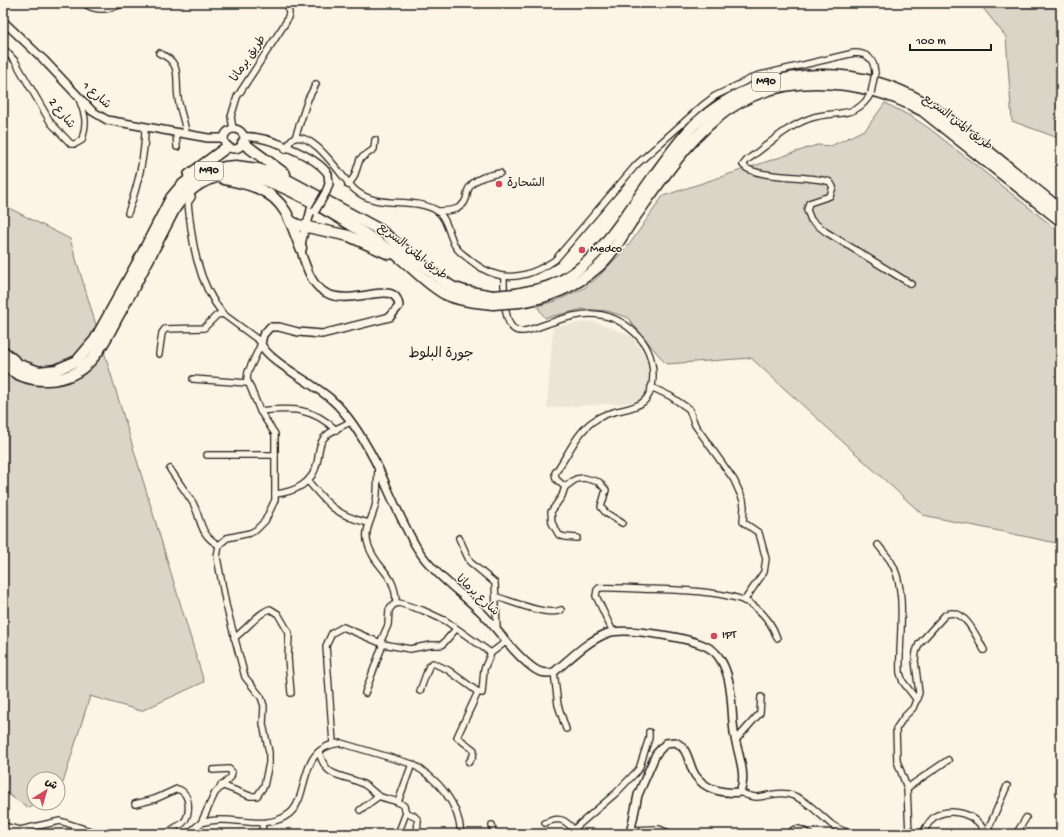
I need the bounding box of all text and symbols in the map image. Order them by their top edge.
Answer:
scale bar [910,26,991,52]
street label: طريق برمانا [228,33,270,85]
text: 100 m [915,35,946,49]
road number: M90 [752,73,780,91]
street label: شارع 1 [78,79,113,112]
street label: طريق المتن السريع [919,92,995,154]
street label: شارع 2 [45,96,77,132]
road number: M90 [195,162,223,180]
place label: الشحارة [507,177,545,191]
marker: الشحارة [494,179,504,189]
street label: طريق المتن السريع [375,221,449,283]
place label: Medco [590,243,622,257]
marker: Medco [577,245,587,255]
district label: جورة البلوط [408,346,474,363]
street label: شارع برمانا [453,573,501,619]
place label: IPT [722,629,738,643]
marker: IPT [709,631,719,641]
north arrow [26,771,66,811]
text: ش [42,776,59,793]

